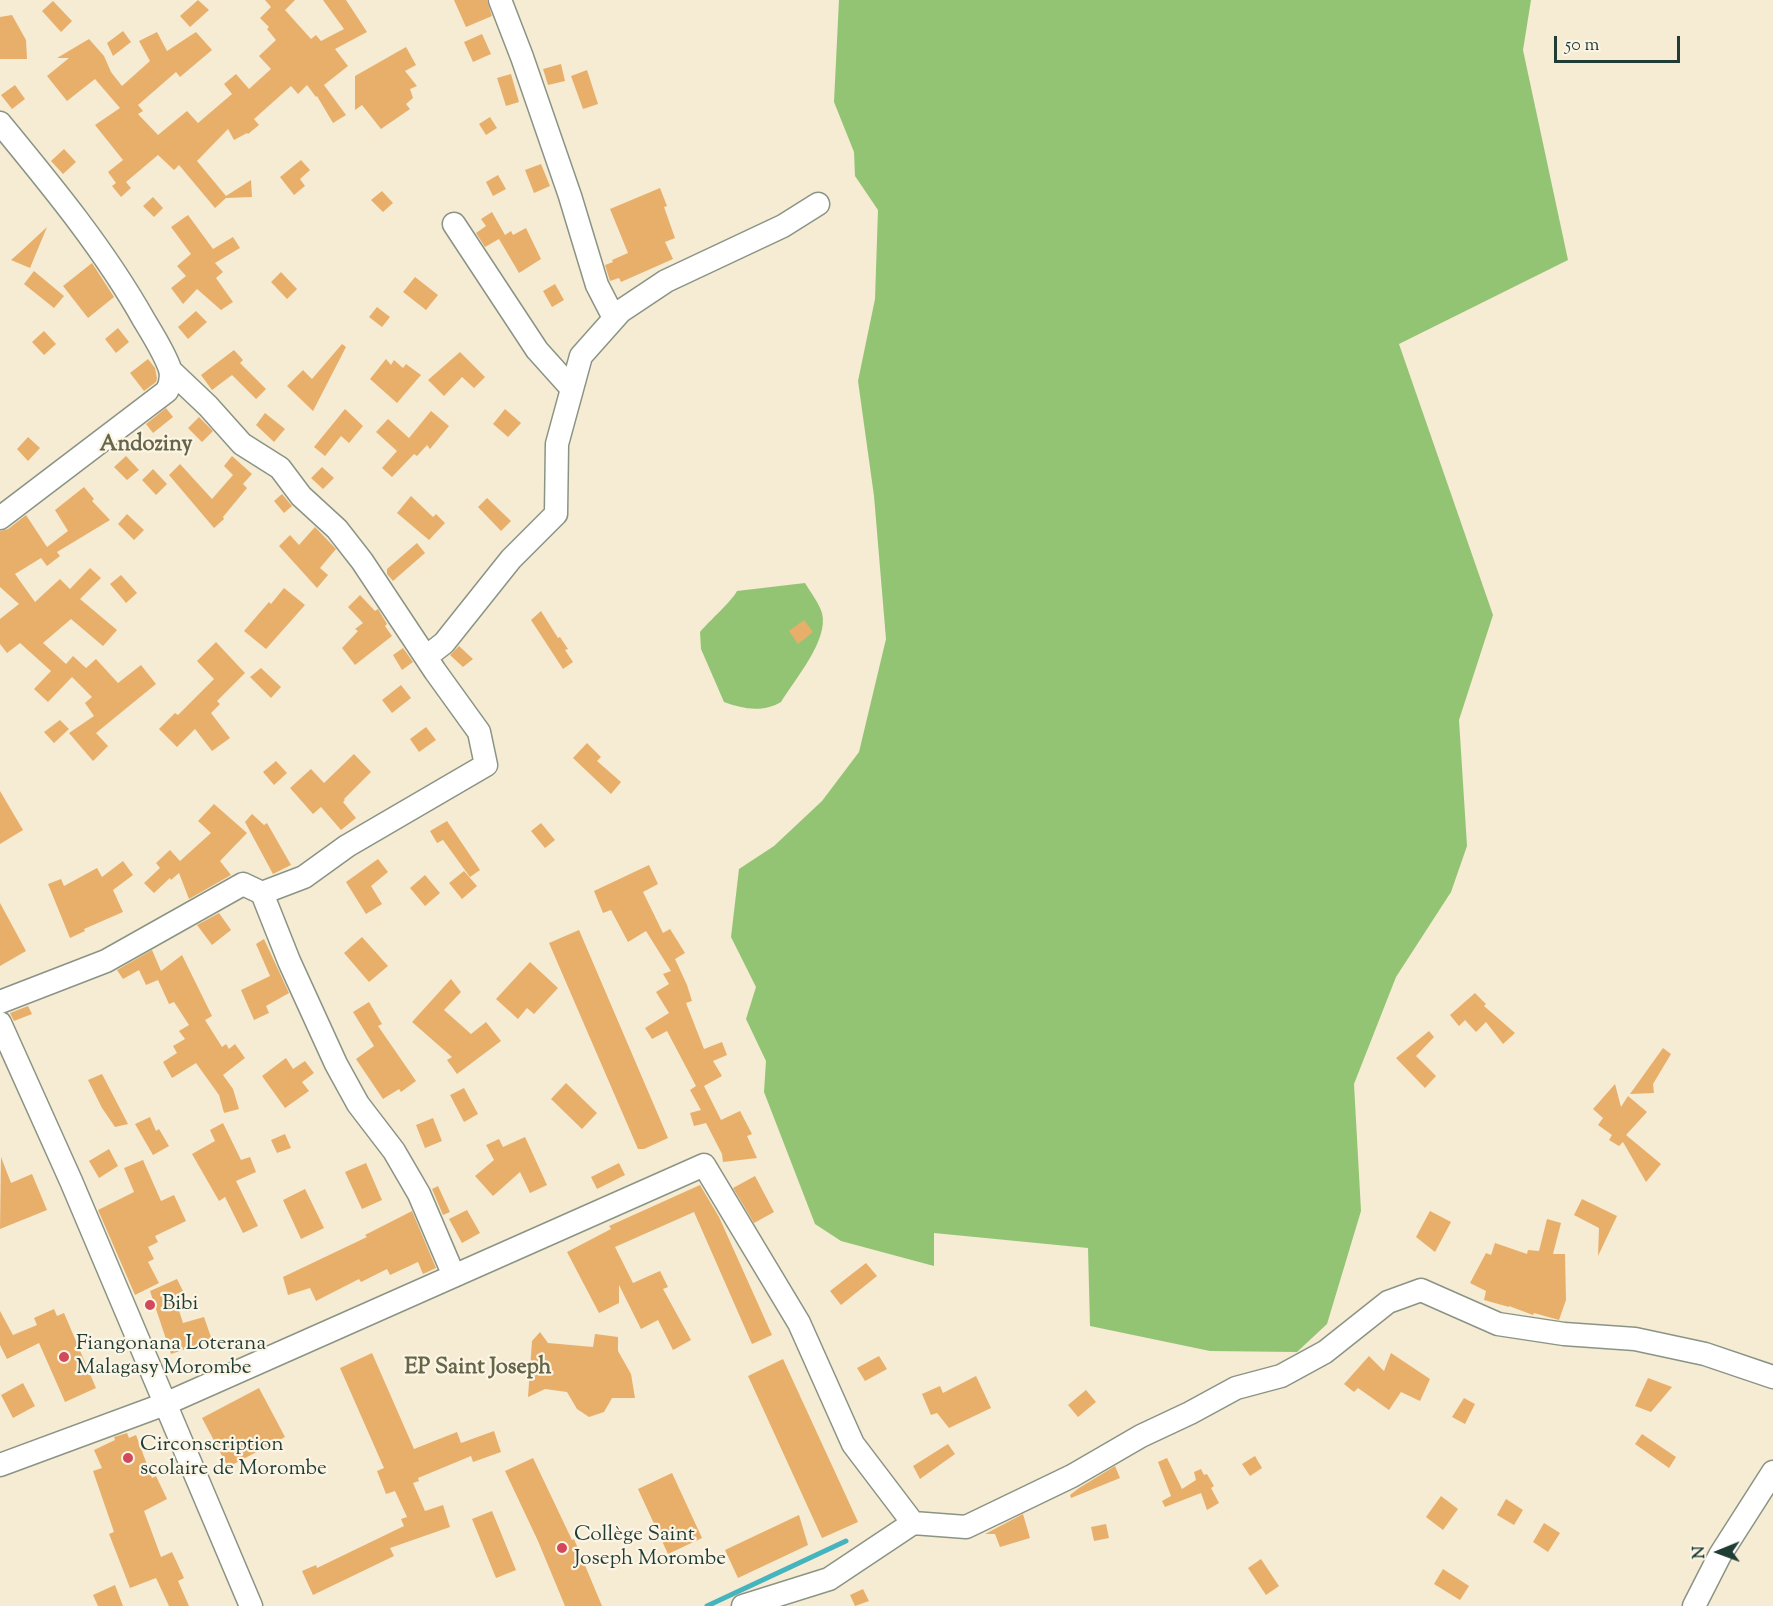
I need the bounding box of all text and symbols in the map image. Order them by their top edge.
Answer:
scale bar [1557,24,1683,62]
text: 50 m [1565,33,1599,59]
district label: Andoziny [100,433,192,459]
place label: Bibi [162,1292,198,1318]
marker: Bibi [143,1298,157,1312]
place label: Fiangonana Loterana Malagasy Morombe [76,1332,266,1382]
marker: Fiangonana Loterana Malagasy Morombe [57,1350,71,1364]
district label: EP Saint Joseph [405,1356,551,1382]
place label: Circonscription scolaire de Morombe [140,1433,327,1483]
marker: Circonscription scolaire de Morombe [121,1451,135,1465]
north arrow [1689,1522,1749,1582]
place label: Collège Saint Joseph Morombe [574,1523,726,1573]
marker: Collège Saint Joseph Morombe [555,1541,569,1555]
text: N [1689,1546,1712,1559]

